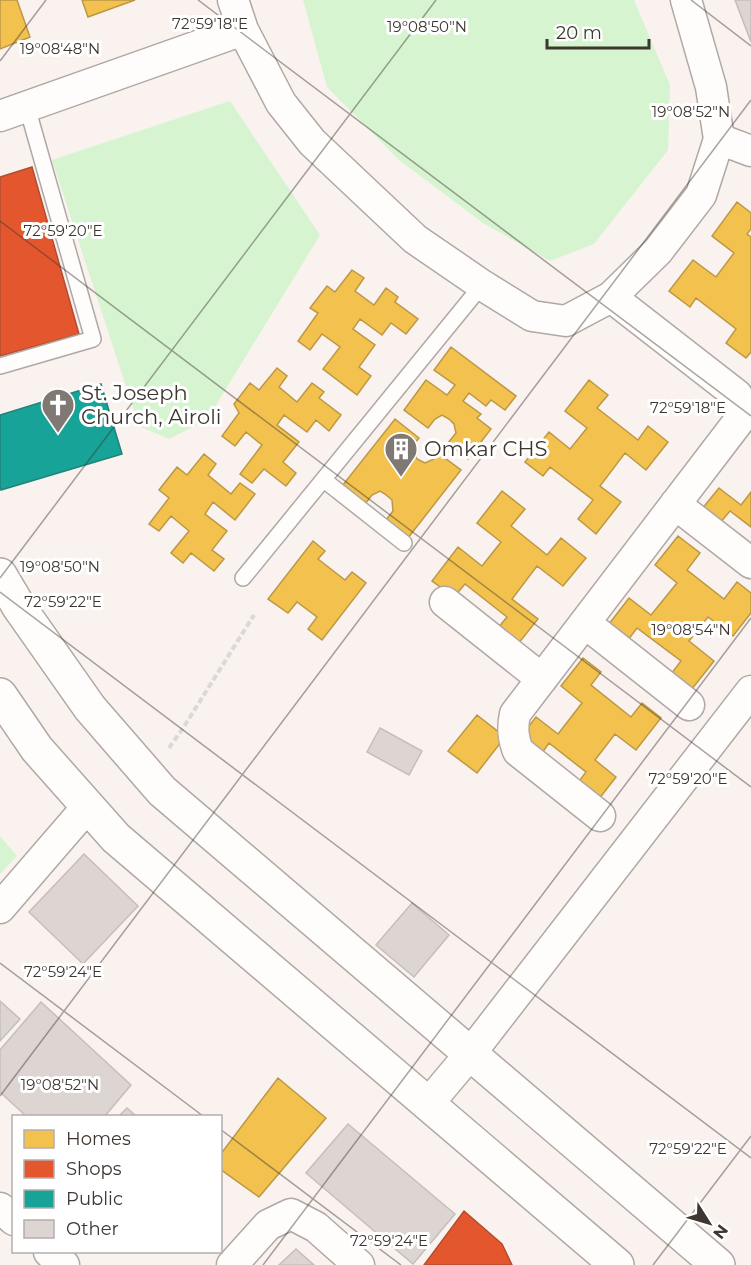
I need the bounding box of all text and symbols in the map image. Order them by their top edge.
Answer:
scale bar [547,12,649,50]
text: 72°59'18"E [172,14,248,33]
text: 19°08'50"N [387,17,467,36]
text: 20 m [556,22,602,44]
text: 19°08'48"N [20,39,100,58]
text: 19°08'52"N [652,102,730,121]
text: 72°59'20"E [23,221,103,240]
place label: St. Joseph Church, Airoli [81,380,222,429]
church icon: St. Joseph Church, Airoli [40,387,76,434]
text: 72°59'18"E [650,398,726,417]
building icon: Omkar CHS [383,431,419,478]
place label: Omkar CHS [424,436,547,461]
text: 19°08'50"N [20,557,100,576]
text: 72°59'22"E [24,592,102,611]
text: 19°08'54"N [651,620,731,639]
text: 72°59'20"E [648,769,728,788]
text: 72°59'24"E [24,962,102,981]
text: 19°08'52"N [21,1075,99,1094]
legend [12,1115,222,1253]
text: Homes [66,1128,131,1150]
text: 72°59'22"E [649,1139,727,1158]
text: Shops [66,1158,122,1180]
text: Public [66,1188,123,1210]
north arrow [679,1193,739,1253]
text: Other [66,1218,119,1240]
text: N [709,1221,732,1243]
text: 72°59'24"E [350,1231,428,1250]

